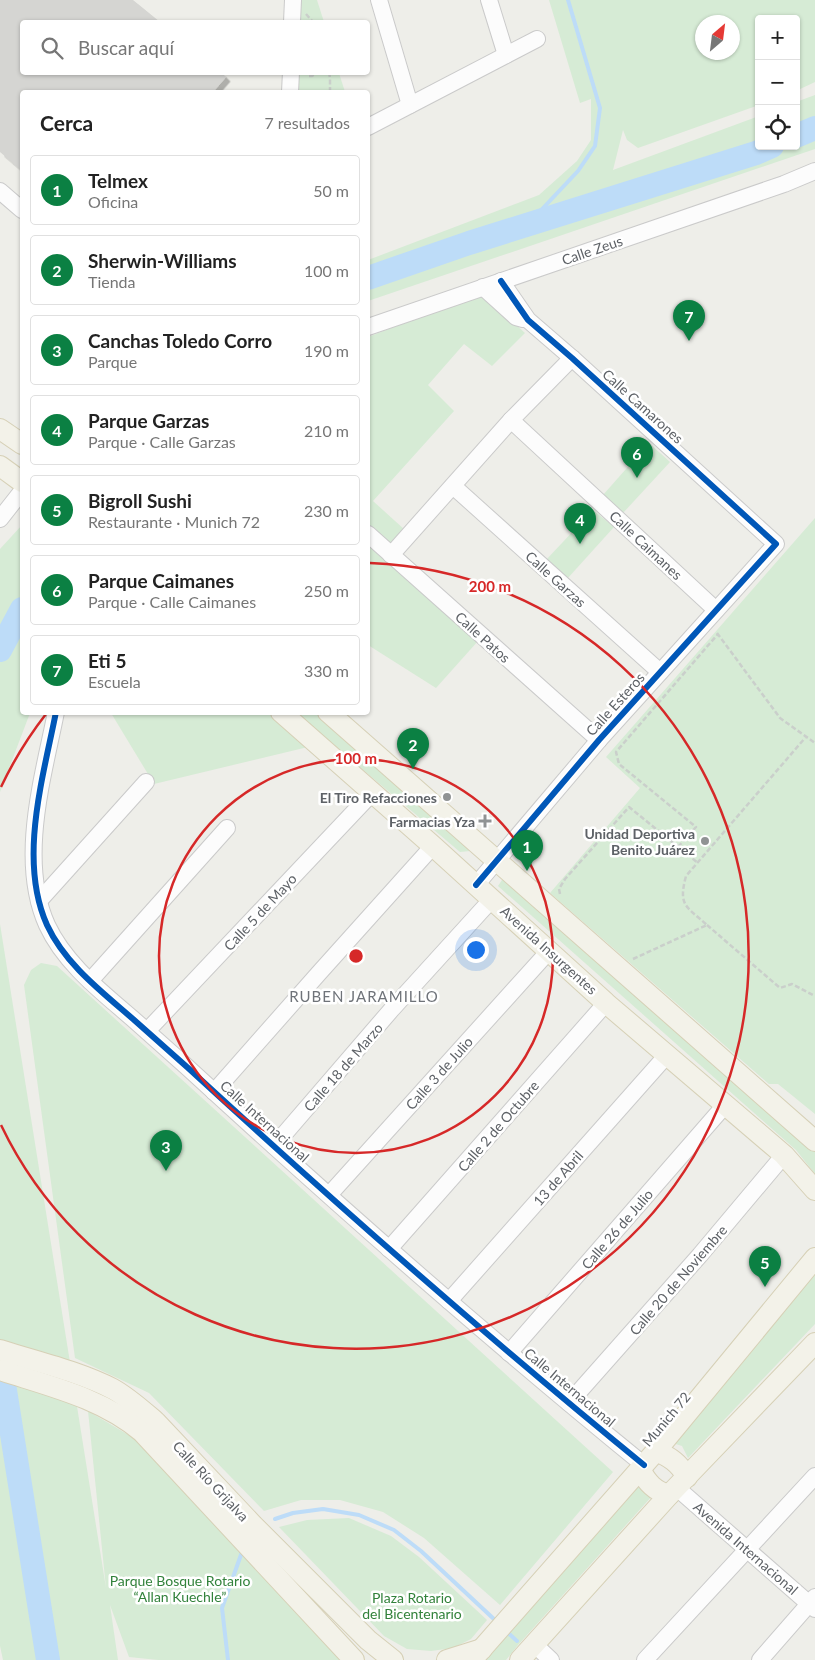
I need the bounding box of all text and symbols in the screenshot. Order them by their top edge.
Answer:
north arrow [695,15,740,60]
map controls [755,15,800,150]
button: + [755,15,800,60]
search box [20,20,370,75]
icon: search [38,34,66,62]
text: Buscar aquí [78,36,174,59]
button: − [755,60,800,105]
button: locate [755,105,800,150]
text: Cerca [40,110,93,135]
text: 7 resultados [264,113,350,132]
text: Telmex [88,169,148,192]
text: 1 [52,181,62,200]
text: 50 m [313,181,349,200]
text: Oficina [88,192,138,211]
street label: Calle Zeus [559,232,625,268]
text: Sherwin-Williams [88,249,237,272]
text: 2 [52,261,62,280]
text: 100 m [304,261,349,280]
text: Tienda [88,272,136,291]
pin: 7 [673,300,705,341]
text: Canchas Toledo Corro [88,329,272,352]
text: 3 [52,341,62,360]
text: 190 m [304,341,349,360]
text: Parque [88,352,137,371]
street label: Calle Camarones [599,365,687,447]
text: Parque Garzas [88,409,209,432]
text: 4 [52,421,62,440]
text: 210 m [304,421,349,440]
text: Parque · Calle Garzas [88,432,236,451]
pin: 6 [621,437,653,478]
text: Bigroll Sushi [88,489,192,512]
text: 5 [52,501,62,520]
text: 230 m [304,501,349,520]
pin: 4 [564,503,596,544]
street label: Calle Caimanes [606,507,686,583]
text: Restaurante · Munich 72 [88,512,260,531]
street label: Calle Garzas [522,547,590,611]
text: Parque Caimanes [88,569,234,592]
text: 200 m [469,577,511,595]
text: 6 [52,581,62,600]
text: 250 m [304,581,349,600]
text: Parque · Calle Caimanes [88,592,256,611]
street label: Calle Patos [452,608,514,666]
text: Eti 5 [88,649,126,672]
text: 7 [52,661,62,680]
text: 330 m [304,661,349,680]
street label: Calle Esteros [582,669,648,739]
text: Escuela [88,672,141,691]
pin: 2 [397,728,429,769]
text: 100 m [335,749,377,767]
place label: El Tiro Refacciones [320,789,437,806]
marker: El Tiro Refacciones [441,791,453,803]
place label: Farmacias Yza [389,813,475,830]
marker: Farmacias Yza [479,815,491,827]
place label: Unidad Deportiva Benito Juárez [584,825,696,858]
pin: 1 [511,830,543,871]
marker: Unidad Deportiva Benito Juárez [699,835,711,847]
street label: Calle 5 de Mayo [220,870,300,954]
street label: Avenida Insurgentes [497,902,601,998]
your location [463,937,489,963]
centre of rings [347,947,365,965]
district label: RUBEN JARAMILLO [289,987,439,1005]
street label: Calle 18 de Marzo [300,1019,386,1115]
street label: Calle 3 de Julio [402,1033,476,1113]
street label: Calle Internacional [217,1077,313,1165]
street label: Calle 2 de Octubre [454,1077,542,1175]
pin: 3 [150,1130,182,1171]
street label: 13 de Abril [530,1147,586,1209]
street label: Calle 26 de Julio [578,1186,656,1272]
street label: Calle 20 de Noviembre [626,1221,730,1339]
pin: 5 [749,1246,781,1287]
street label: Calle Internacional [521,1344,619,1430]
street label: Munich 72 [638,1388,694,1450]
street label: Calle Río Grijalva [169,1437,253,1525]
street label: Avenida Internacional [690,1498,802,1598]
park label: Parque Bosque Rotario “Allan Kuechle” [110,1572,250,1605]
park label: Plaza Rotario del Bicentenario [362,1589,462,1622]

